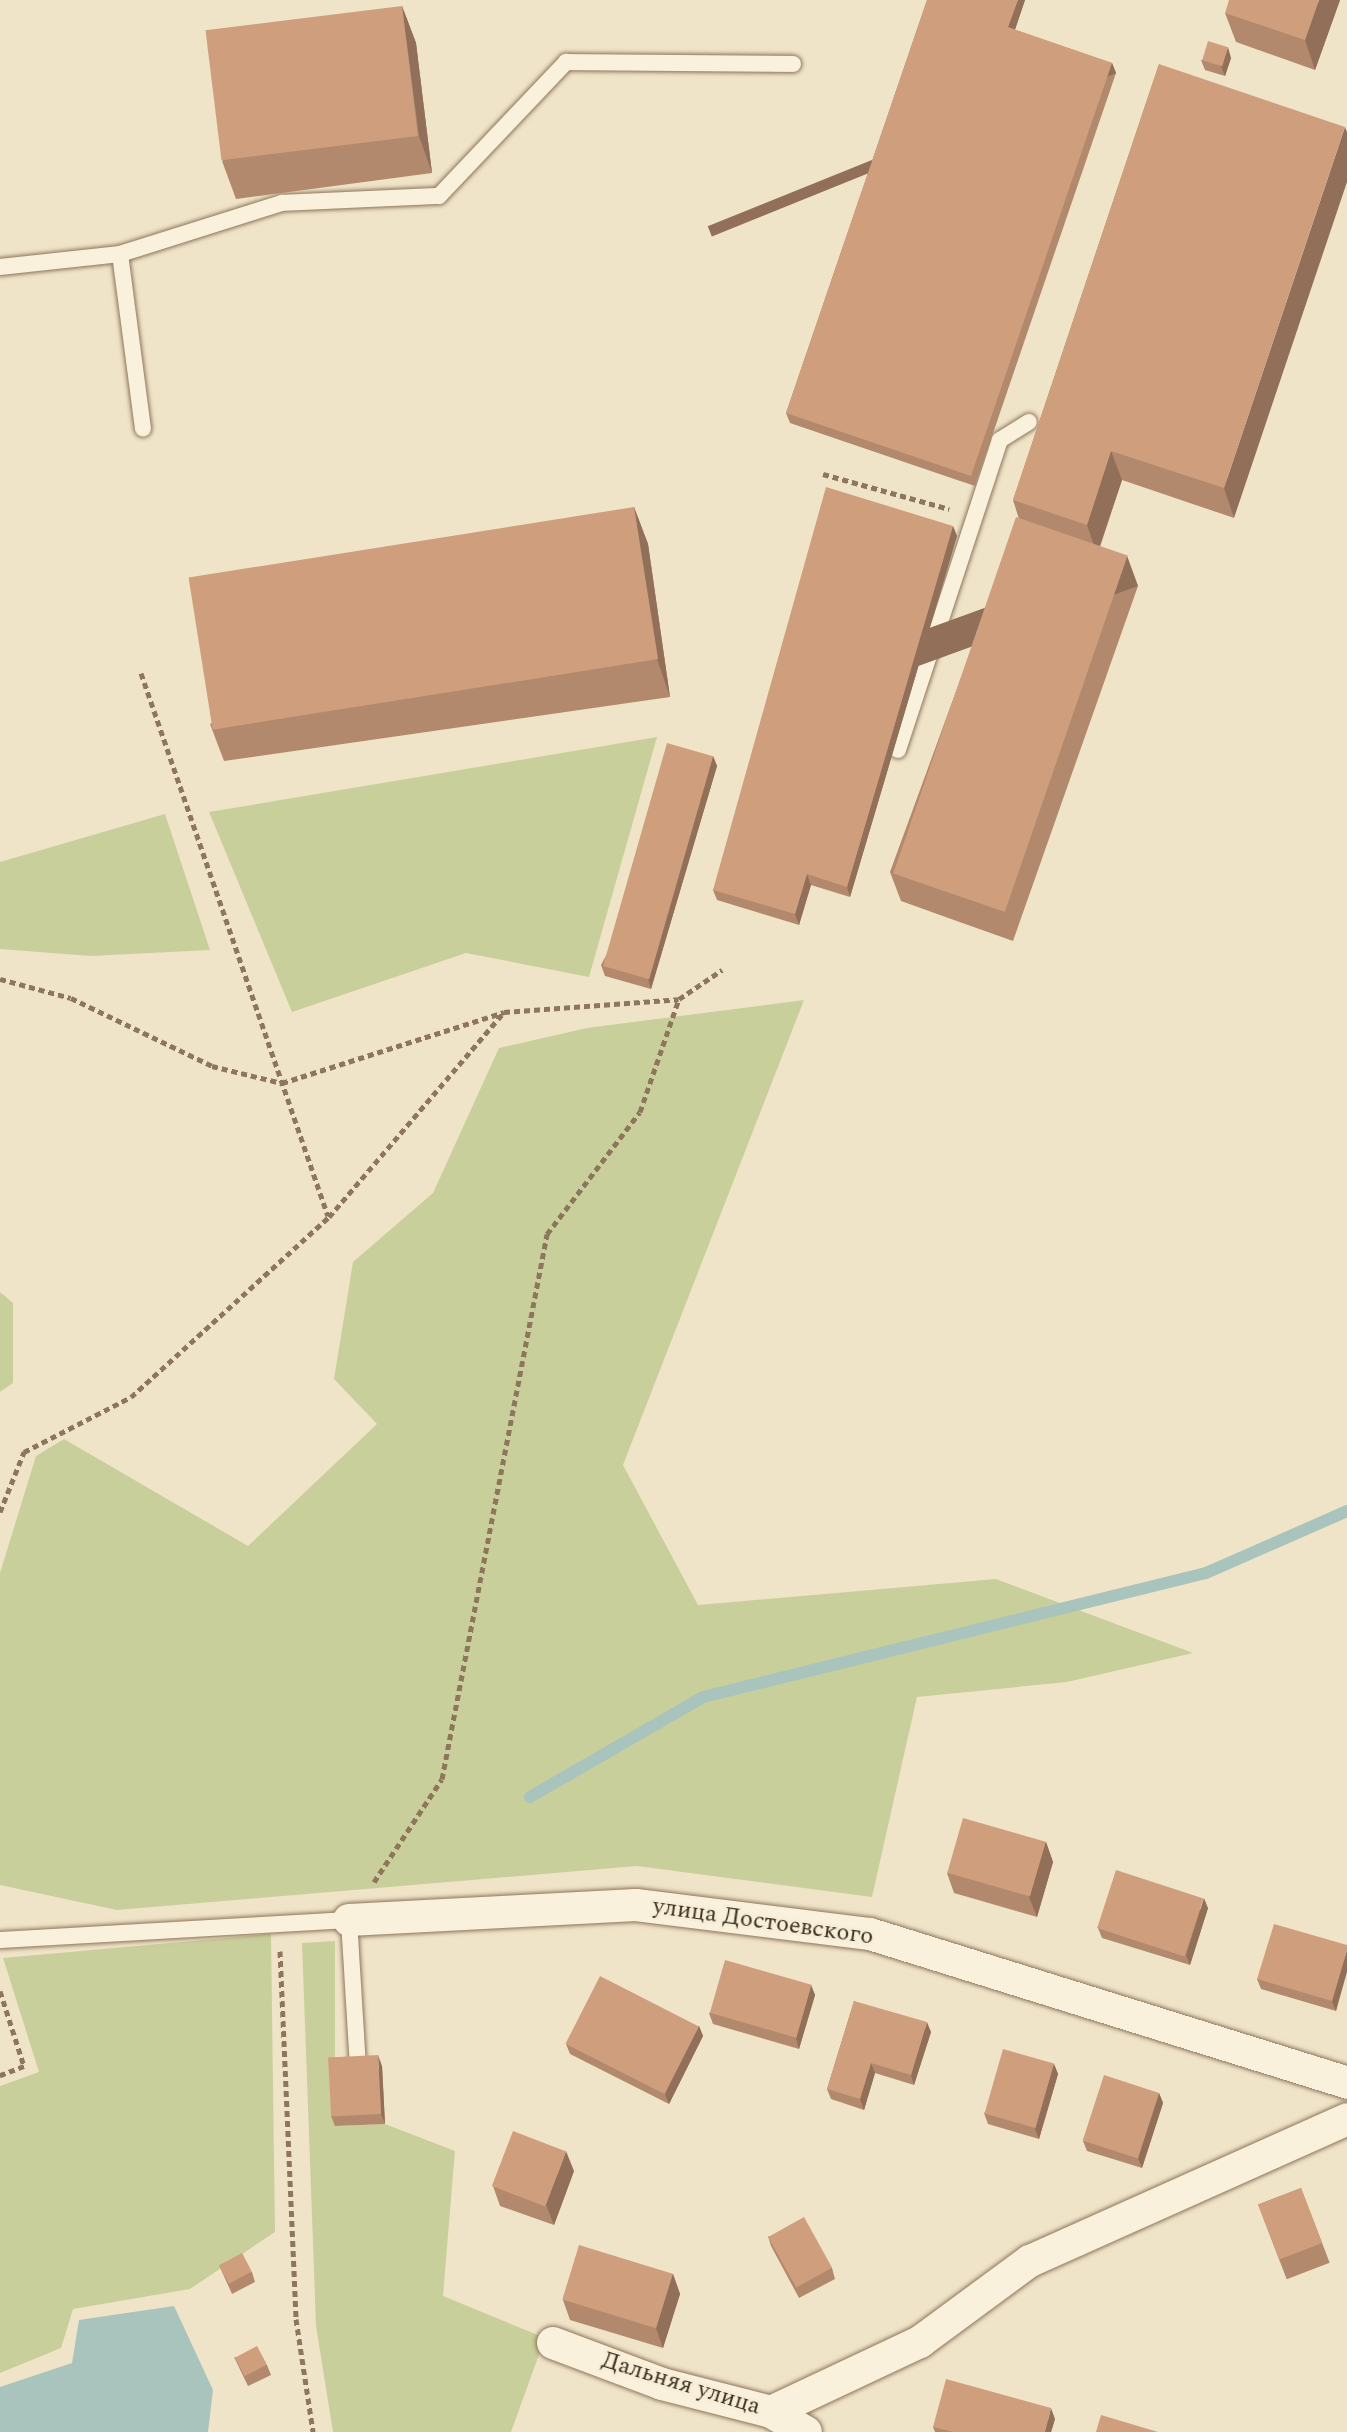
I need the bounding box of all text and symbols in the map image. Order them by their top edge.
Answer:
street label: улица Достоевского [651,1892,875,1952]
street label: Дальняя улица [598,2346,764,2422]

